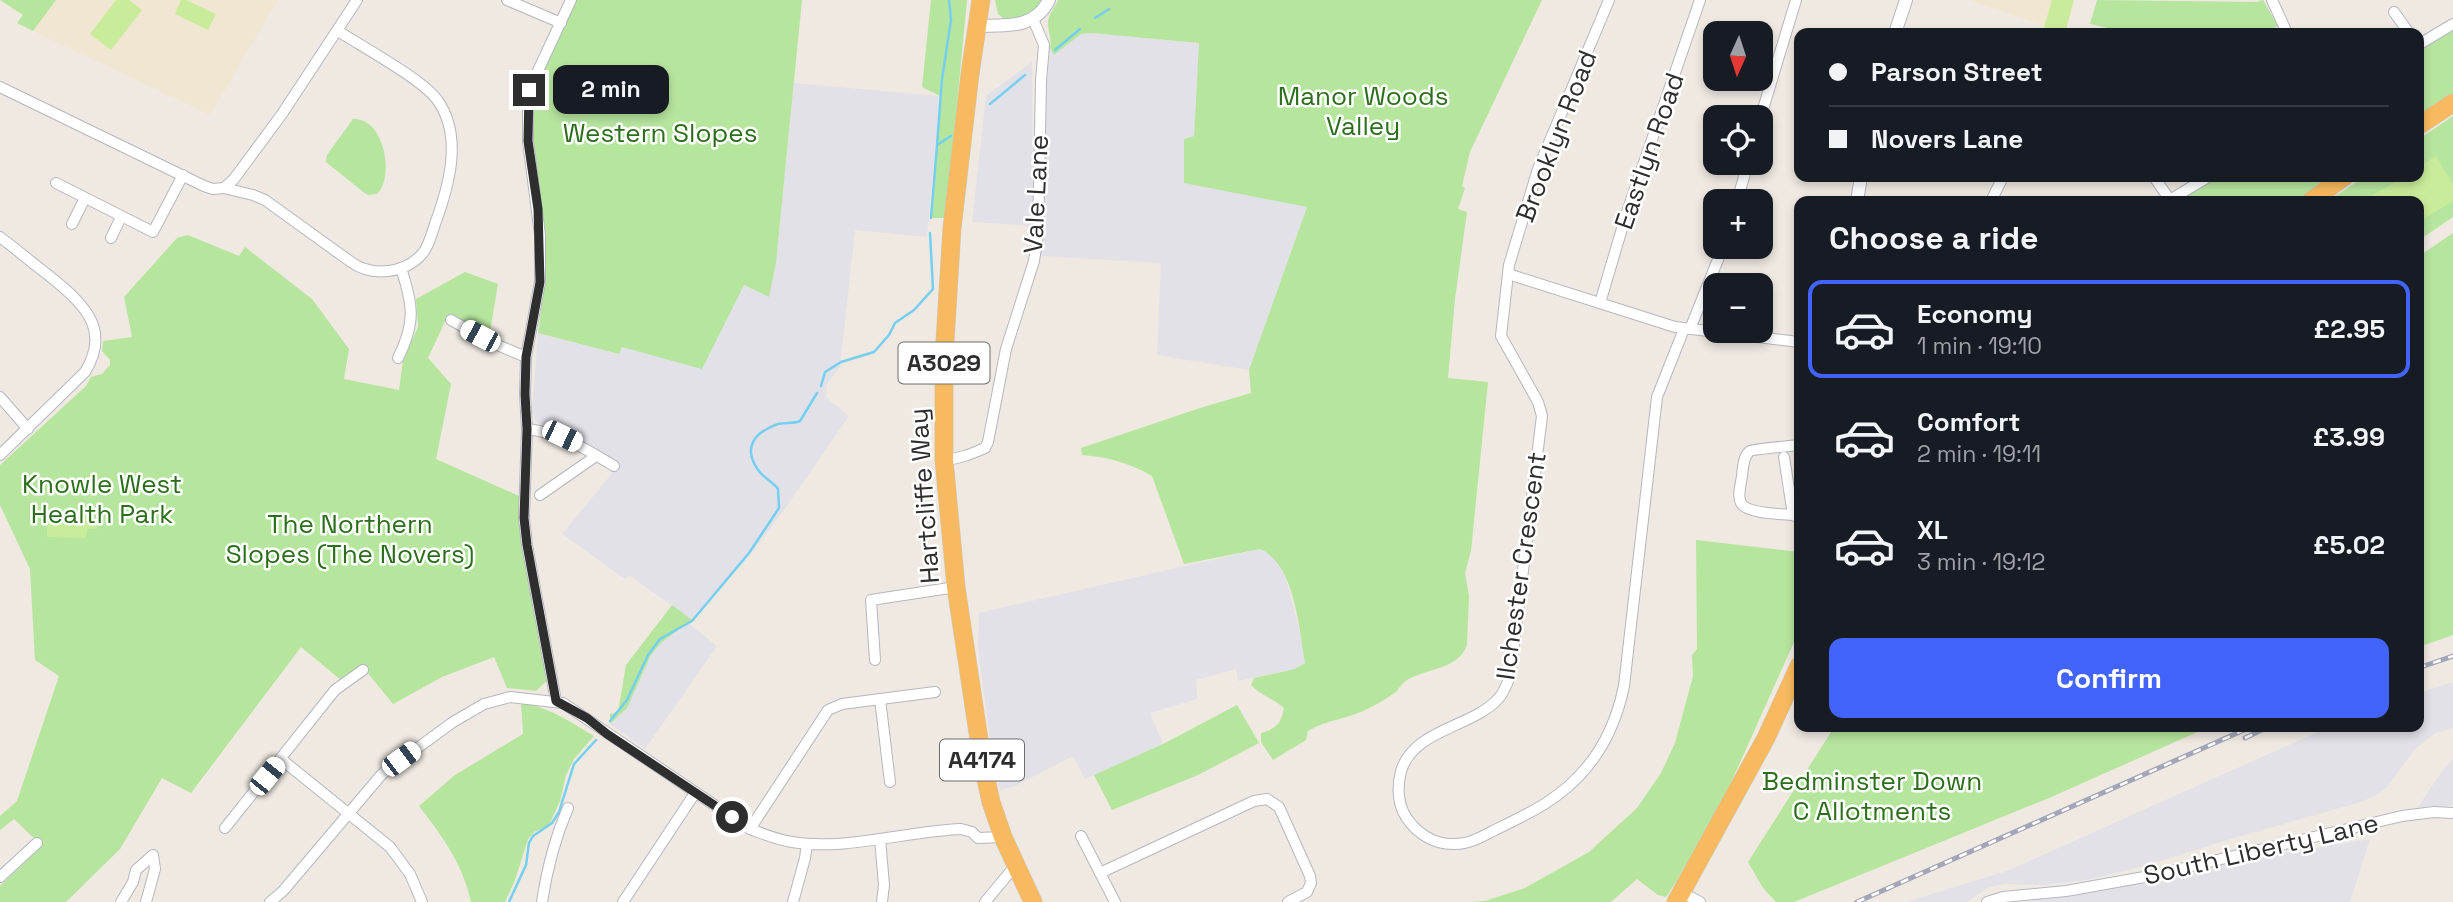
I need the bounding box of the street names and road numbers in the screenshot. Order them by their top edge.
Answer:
street label: Brooklyn Road [1508,45,1604,227]
street label: Eastlyn Road [1606,68,1692,234]
street label: Vale Lane [1016,134,1056,254]
road number: A3029 [898,342,990,384]
street label: Hartcliffe Way [901,407,947,585]
street label: Ilchester Crescent [1488,450,1554,682]
road number: A4174 [940,740,1024,780]
street label: South Liberty Lane [2140,805,2382,893]

